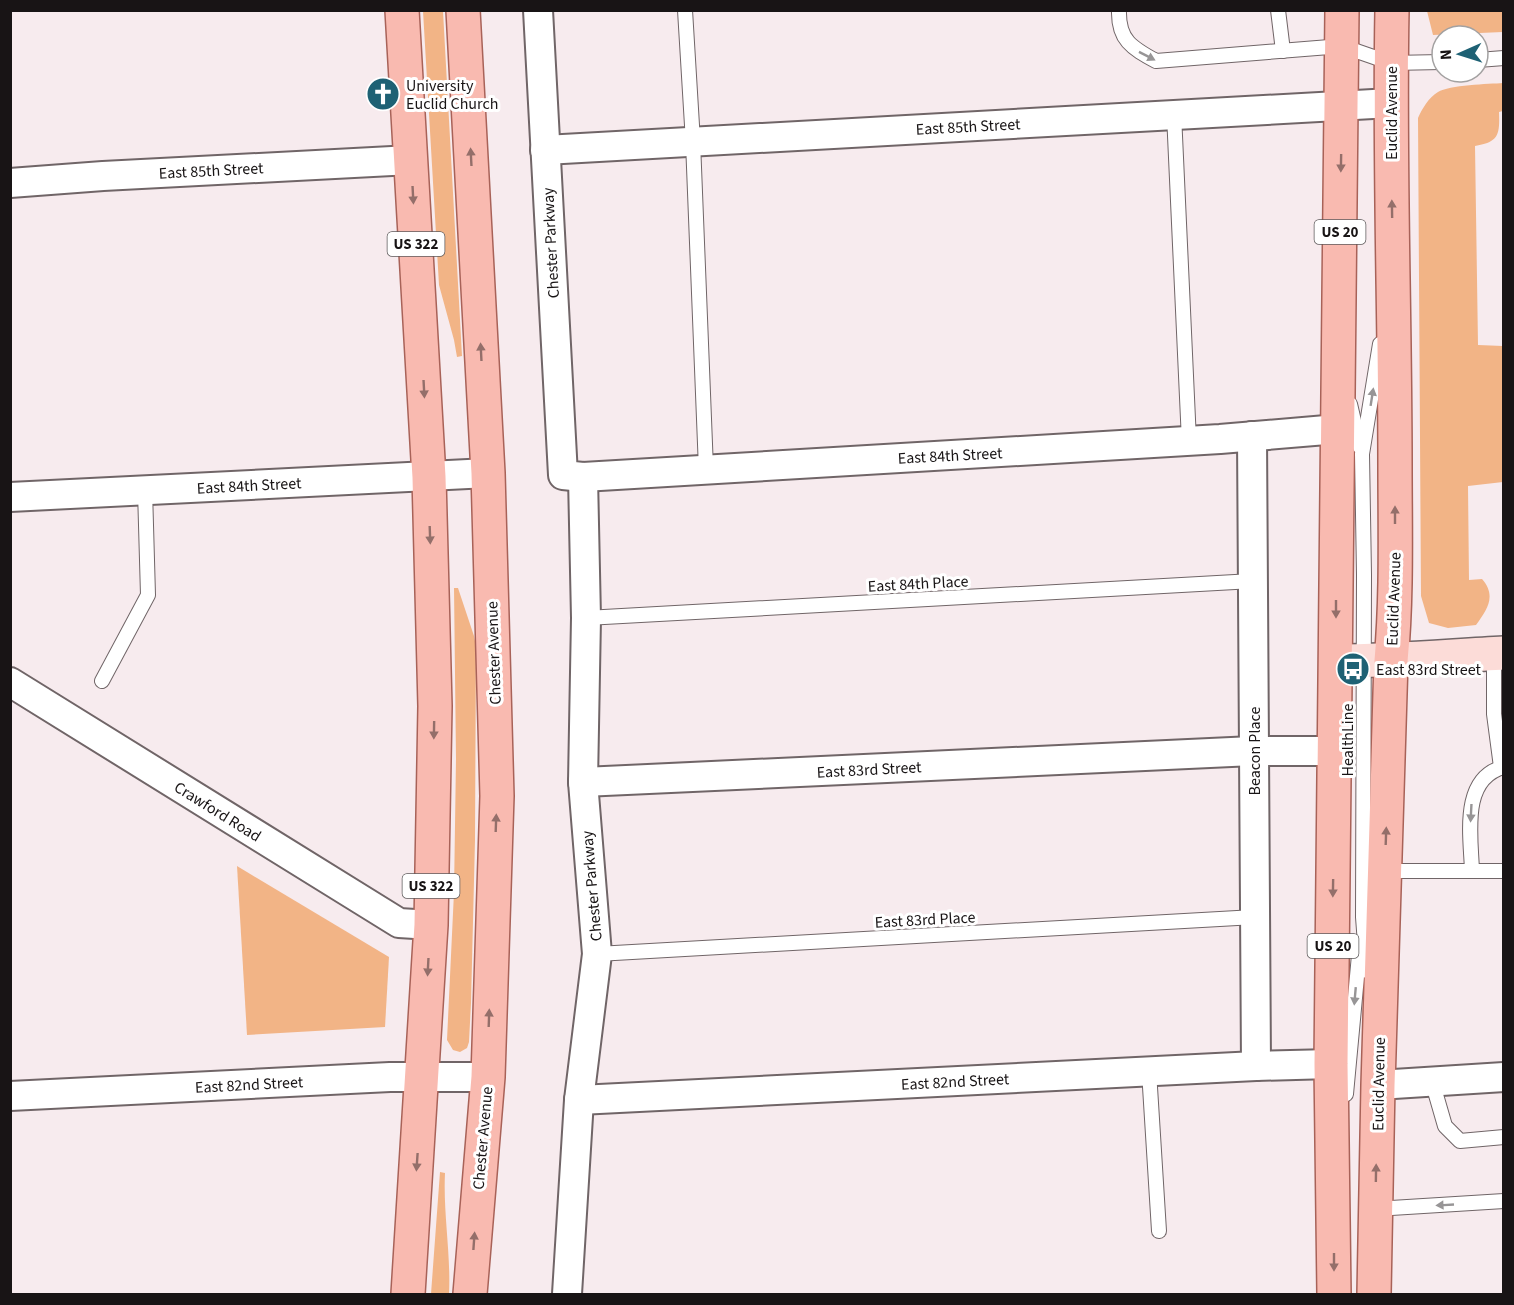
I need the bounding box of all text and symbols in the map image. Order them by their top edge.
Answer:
north arrow [1430,24,1490,84]
text: N [1435,49,1457,61]
one-way arrow [1139,51,1156,61]
street label: Euclid Avenue [1381,66,1403,160]
place label: University Euclid Church [406,75,498,115]
church icon: University Euclid Church [365,76,401,112]
street label: East 85th Street [915,113,1022,141]
one-way arrow [467,148,476,167]
one-way arrow [1336,154,1346,173]
street label: East 85th Street [158,157,265,185]
one-way arrow [408,185,417,204]
street label: Chester Parkway [537,187,565,299]
one-way arrow [1387,200,1396,219]
road number: US 20 [1314,220,1366,244]
road number: US 322 [388,232,444,256]
one-way arrow [477,342,486,361]
one-way arrow [419,380,428,399]
one-way arrow [1367,387,1376,406]
street label: East 84th Street [897,442,1004,470]
street label: East 84th Street [196,472,303,500]
one-way arrow [1390,506,1400,525]
one-way arrow [426,526,435,545]
street label: Euclid Avenue [1381,552,1407,646]
street label: East 84th Place [867,570,969,598]
one-way arrow [1331,600,1341,619]
street label: Chester Avenue [481,601,507,705]
bus stop icon: East 83rd Street [1335,651,1371,687]
place label: East 83rd Street [1376,659,1482,681]
street label: HealthLine [1337,704,1359,776]
street label: Beacon Place [1244,707,1266,795]
one-way arrow [430,721,439,740]
street label: East 83rd Street [816,756,923,784]
street label: Crawford Road [170,776,265,847]
one-way arrow [1467,803,1476,822]
one-way arrow [491,814,500,833]
one-way arrow [1381,826,1390,845]
street label: Chester Parkway [576,829,608,942]
road number: US 322 [402,874,460,898]
one-way arrow [1329,878,1338,897]
street label: East 83rd Place [874,906,976,934]
road number: US 20 [1308,934,1358,958]
one-way arrow [424,957,433,976]
one-way arrow [1350,987,1360,1006]
one-way arrow [485,1009,494,1028]
street label: Euclid Avenue [1367,1037,1391,1131]
street label: East 82nd Street [900,1068,1010,1096]
street label: East 82nd Street [194,1071,304,1099]
street label: Chester Avenue [468,1086,498,1191]
one-way arrow [412,1152,422,1171]
one-way arrow [1371,1164,1381,1183]
one-way arrow [1436,1200,1455,1209]
one-way arrow [469,1231,479,1250]
one-way arrow [1329,1253,1339,1272]

